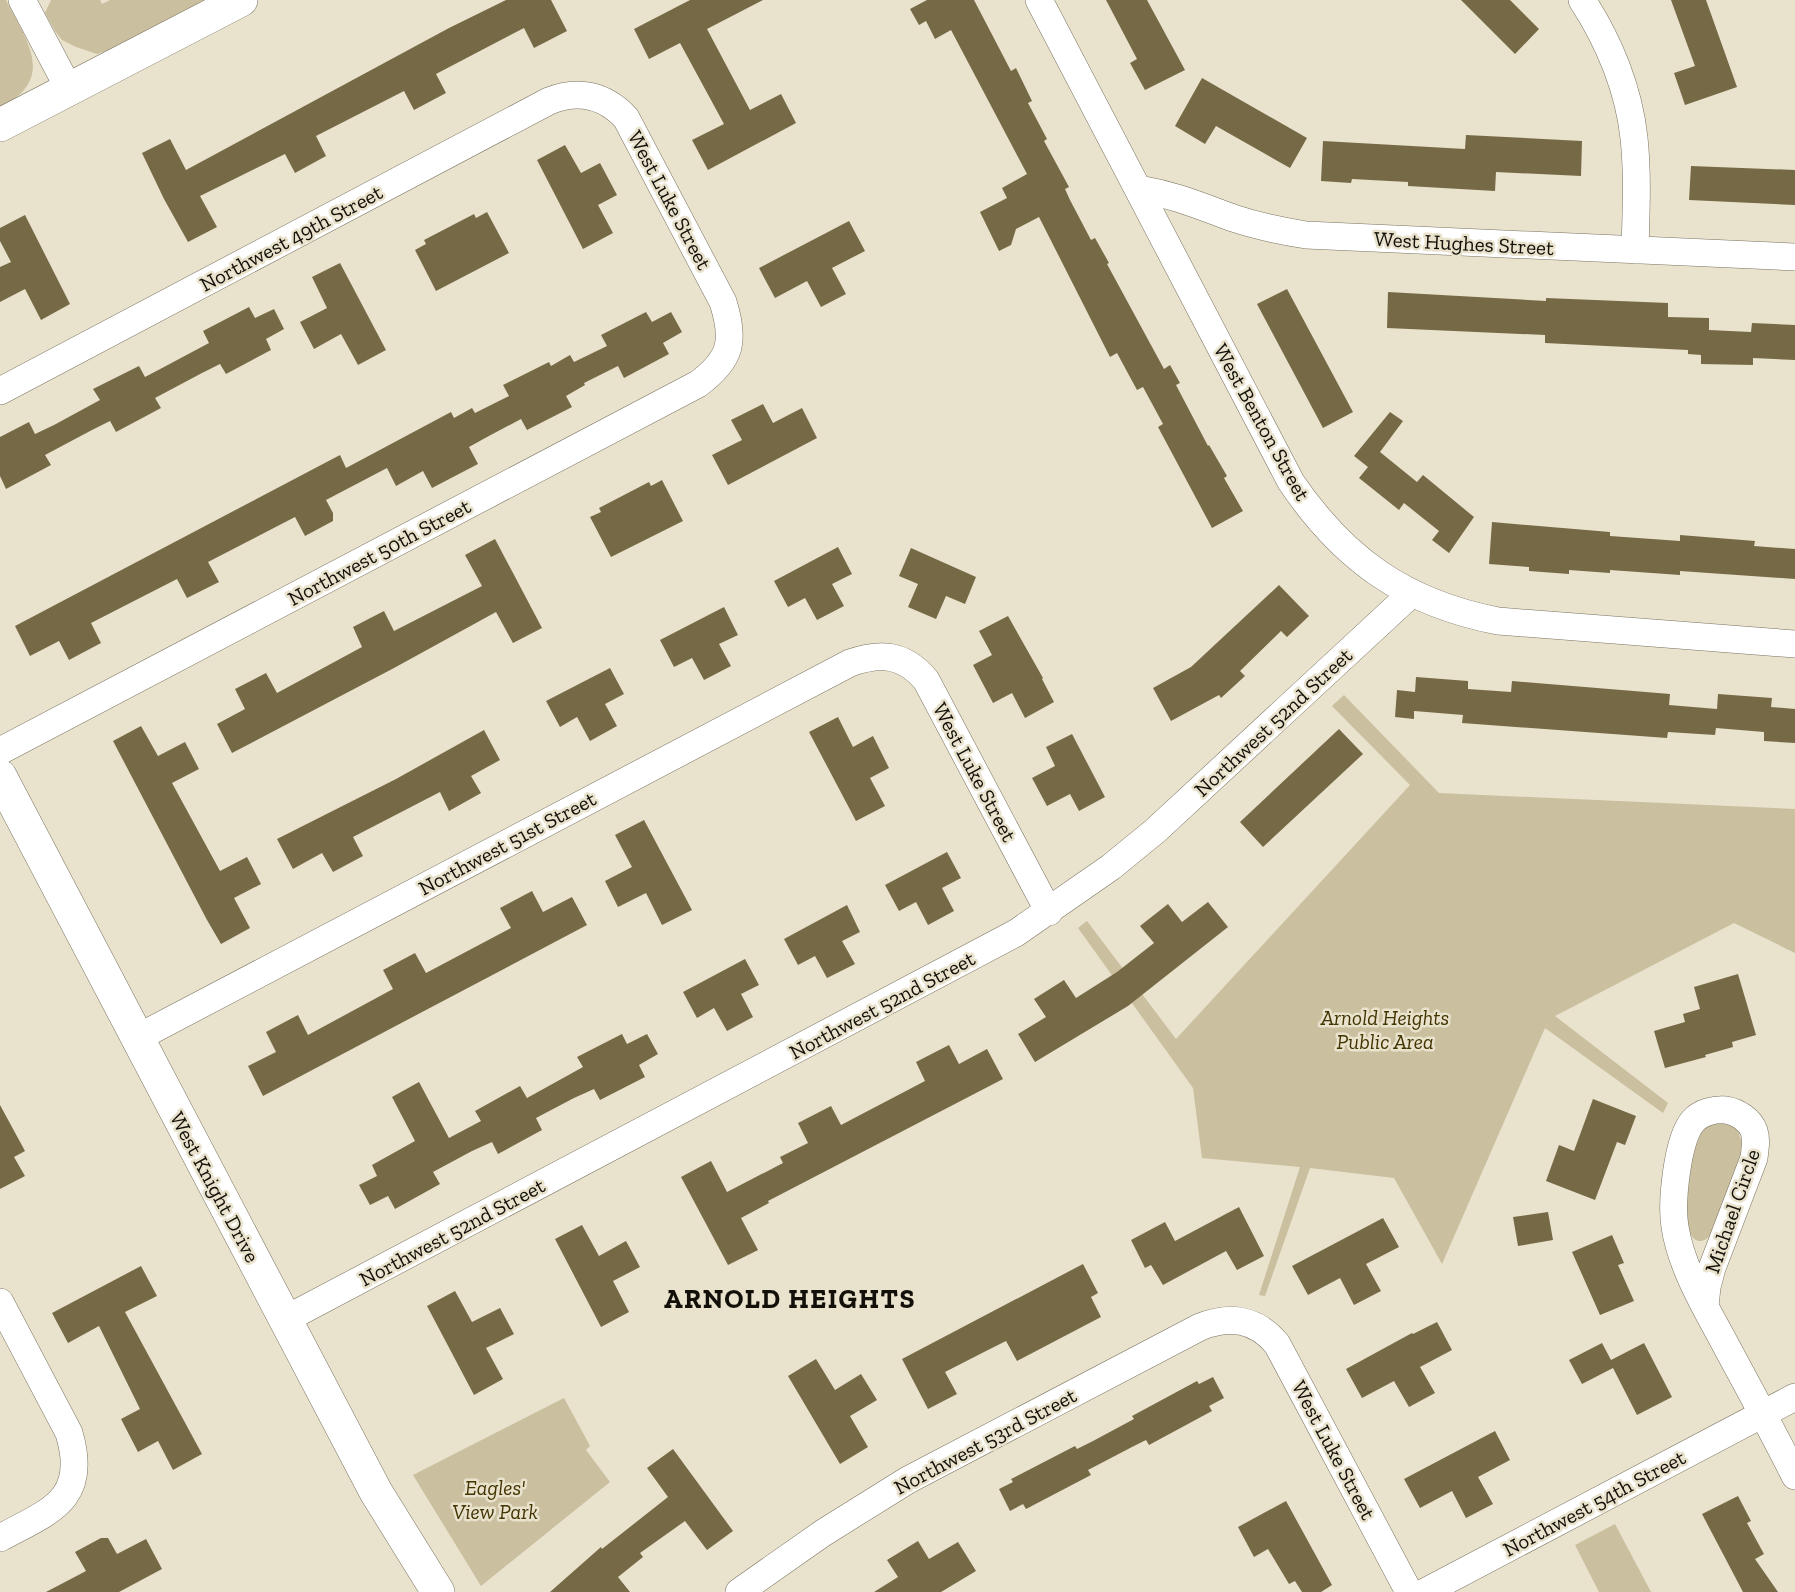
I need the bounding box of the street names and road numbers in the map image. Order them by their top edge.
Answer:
street label: West Luke Street [623,126,717,274]
street label: Northwest 49th Street [195,179,387,297]
street label: West Hughes Street [1374,226,1555,260]
street label: West Benton Street [1209,339,1316,505]
street label: Northwest 50th Street [283,493,475,611]
street label: Northwest 52nd Street [1189,642,1357,802]
street label: West Luke Street [928,698,1022,846]
street label: Northwest 51st Street [414,786,600,900]
street label: Northwest 52nd Street [785,945,979,1065]
street label: West Knight Drive [165,1107,265,1267]
street label: Michael Circle [1699,1146,1765,1276]
street label: Northwest 52nd Street [355,1172,549,1292]
street label: West Luke Street [1287,1376,1381,1524]
street label: Northwest 53rd Street [890,1382,1081,1500]
street label: Northwest 54th Street [1499,1444,1690,1562]

